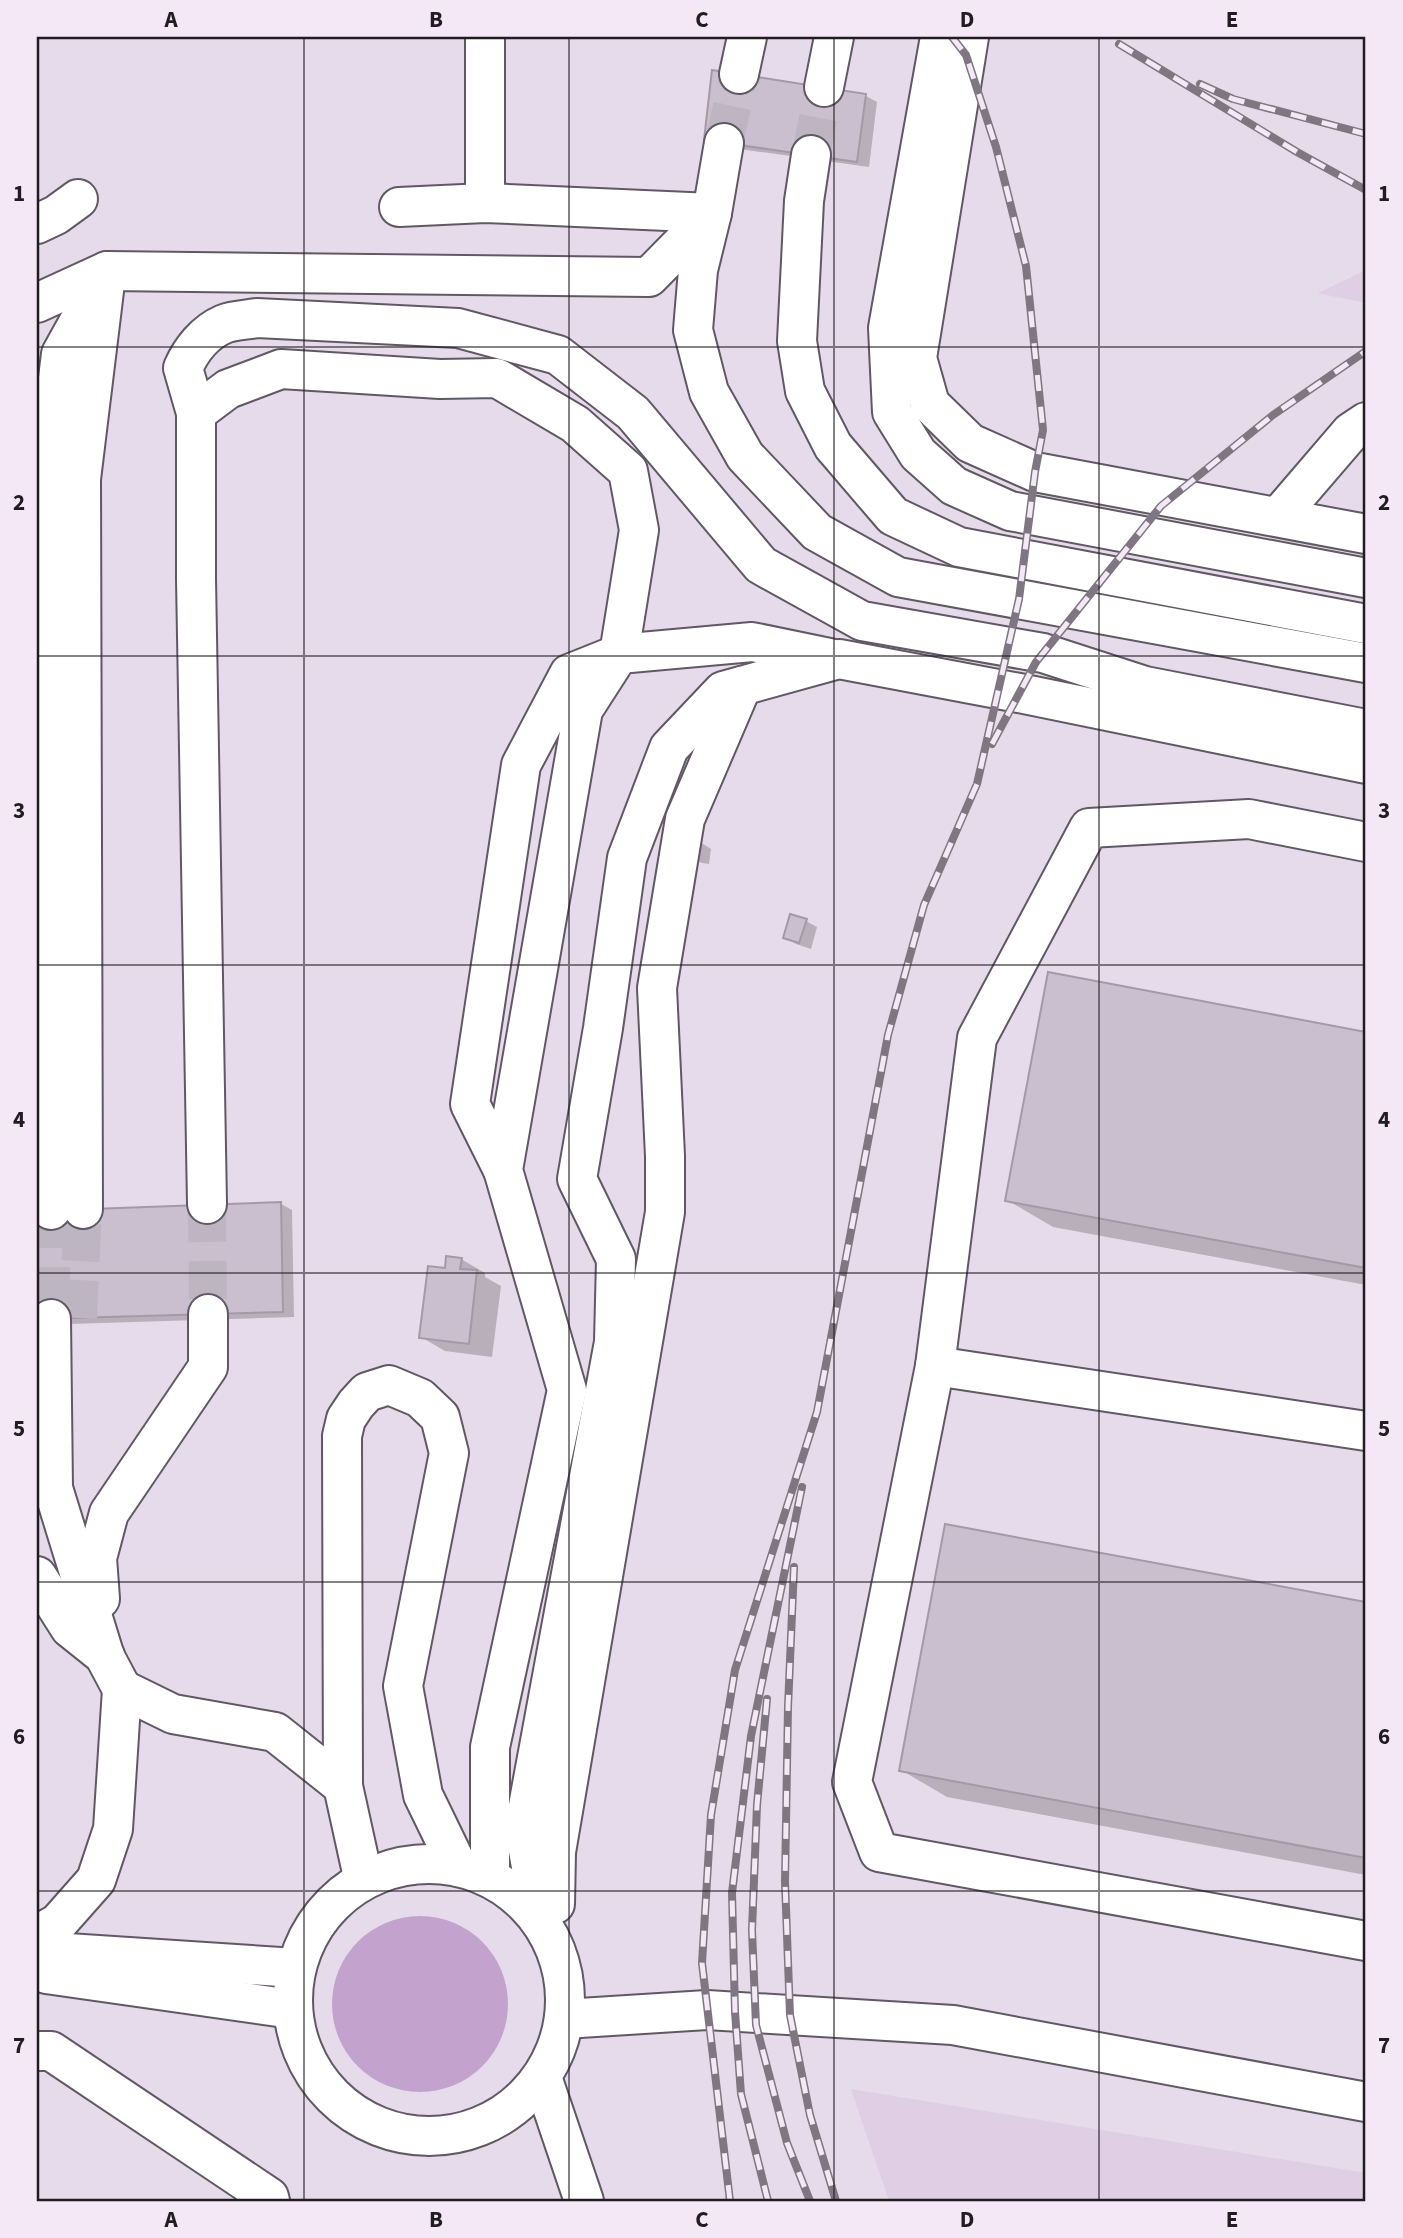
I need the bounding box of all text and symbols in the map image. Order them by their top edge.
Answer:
text: A [163,3,178,36]
text: B [429,3,443,36]
text: C [695,3,709,36]
text: D [960,3,974,36]
text: E [1226,3,1238,36]
text: 1 [13,177,25,210]
text: 1 [1378,177,1390,210]
text: 2 [13,486,25,519]
text: 2 [1378,486,1390,519]
text: 3 [13,794,25,827]
text: 3 [1378,794,1390,827]
text: 4 [13,1103,25,1136]
text: 4 [1378,1103,1390,1136]
text: 5 [13,1412,25,1445]
text: 5 [1378,1412,1390,1445]
text: 6 [13,1720,25,1753]
text: 6 [1378,1720,1390,1753]
text: 7 [13,2029,25,2062]
text: 7 [1378,2029,1390,2062]
text: A [163,2203,178,2236]
text: B [429,2203,443,2236]
text: C [695,2203,709,2236]
text: D [960,2203,974,2236]
text: E [1226,2203,1238,2236]

